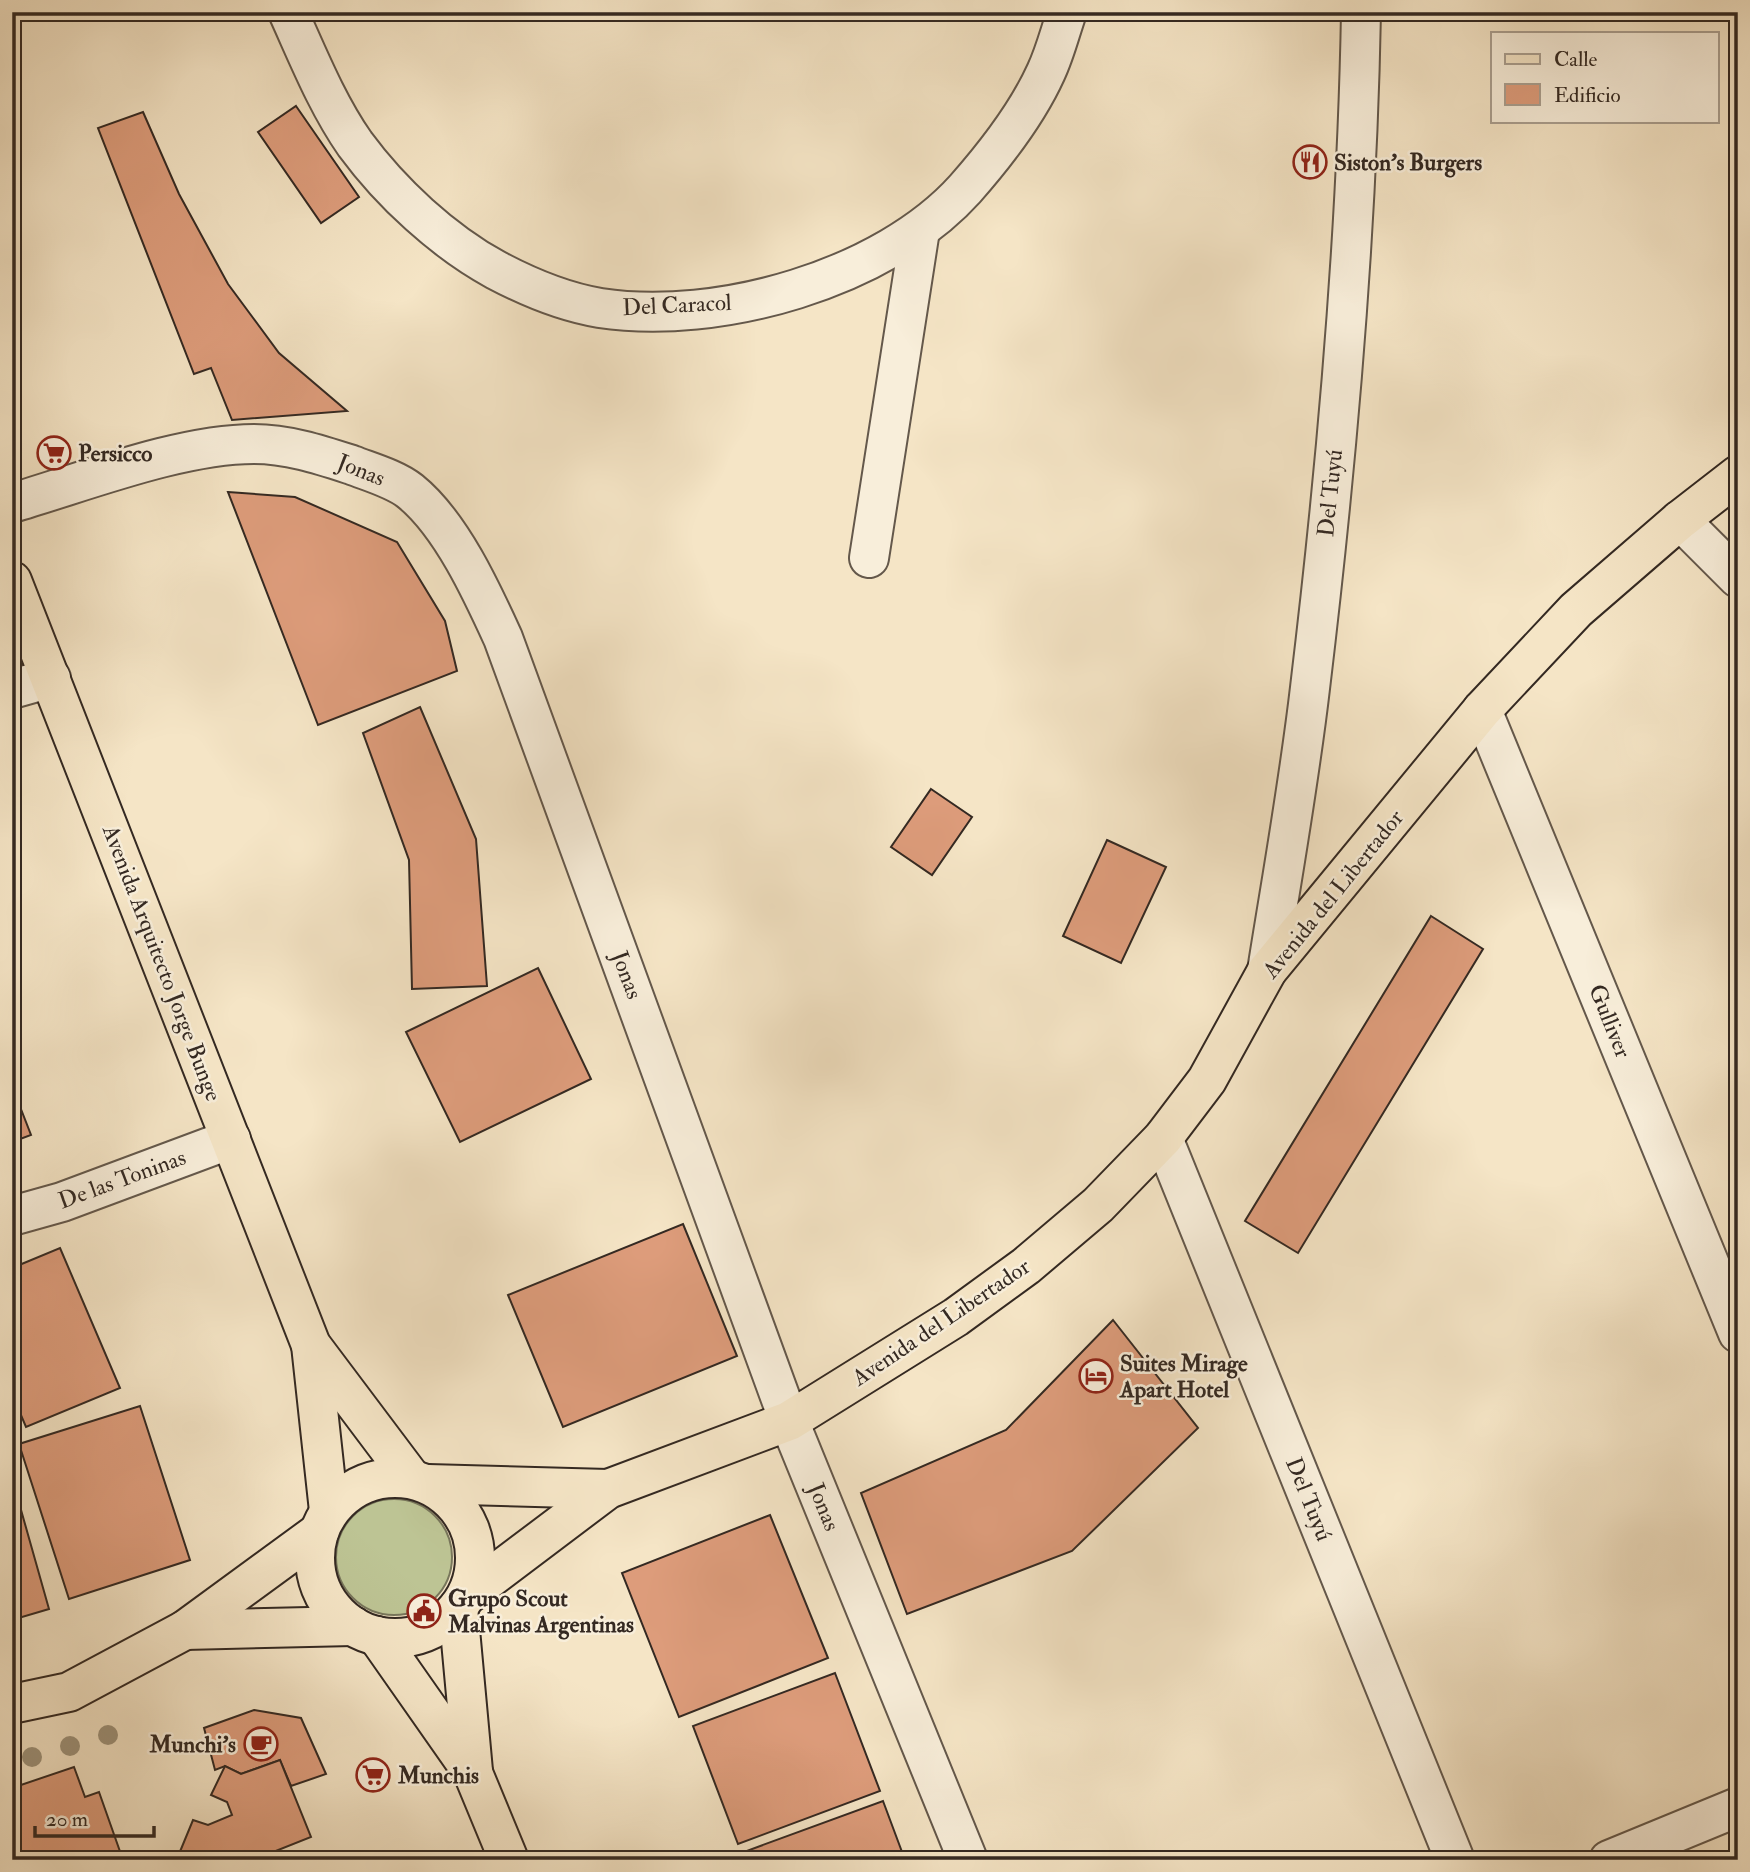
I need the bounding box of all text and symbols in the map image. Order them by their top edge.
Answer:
legend [1491,32,1718,122]
text: Calle [1554,46,1598,73]
text: Edificio [1554,82,1621,109]
restaurant icon: Siston's Burgers [1291,143,1329,181]
place label: Siston's Burgers [1334,148,1482,178]
street label: Del Caracol [622,288,732,322]
supermarket icon: Persicco [35,434,73,472]
place label: Persicco [78,439,152,468]
street label: Jonas [332,447,389,493]
street label: Del Tuyú [1311,448,1349,538]
street label: Avenida del Libertador [1255,803,1410,985]
street label: Avenida Arquitecto Jorge Bunge [96,820,228,1106]
street label: Jonas [605,946,649,1003]
street label: Gulliver [1582,980,1638,1063]
street label: De las Toninas [54,1142,190,1215]
street label: Avenida del Libertador [846,1251,1036,1393]
place label: Suites Mirage Apart Hotel [1119,1349,1248,1405]
hotel icon: Suites Mirage Apart Hotel [1077,1357,1115,1395]
street label: Del Tuyú [1279,1453,1339,1545]
street label: Jonas [801,1478,847,1535]
place label: Grupo Scout Malvinas Argentinas [447,1584,634,1640]
public building icon: Grupo Scout Malvinas Argentinas [405,1592,443,1630]
cafe icon: Munchi's [242,1725,280,1763]
place label: Munchi's [149,1730,236,1759]
supermarket icon: Munchis [354,1756,392,1794]
place label: Munchis [397,1761,479,1790]
scale bar [35,1795,154,1839]
text: 20 m [46,1806,88,1833]

